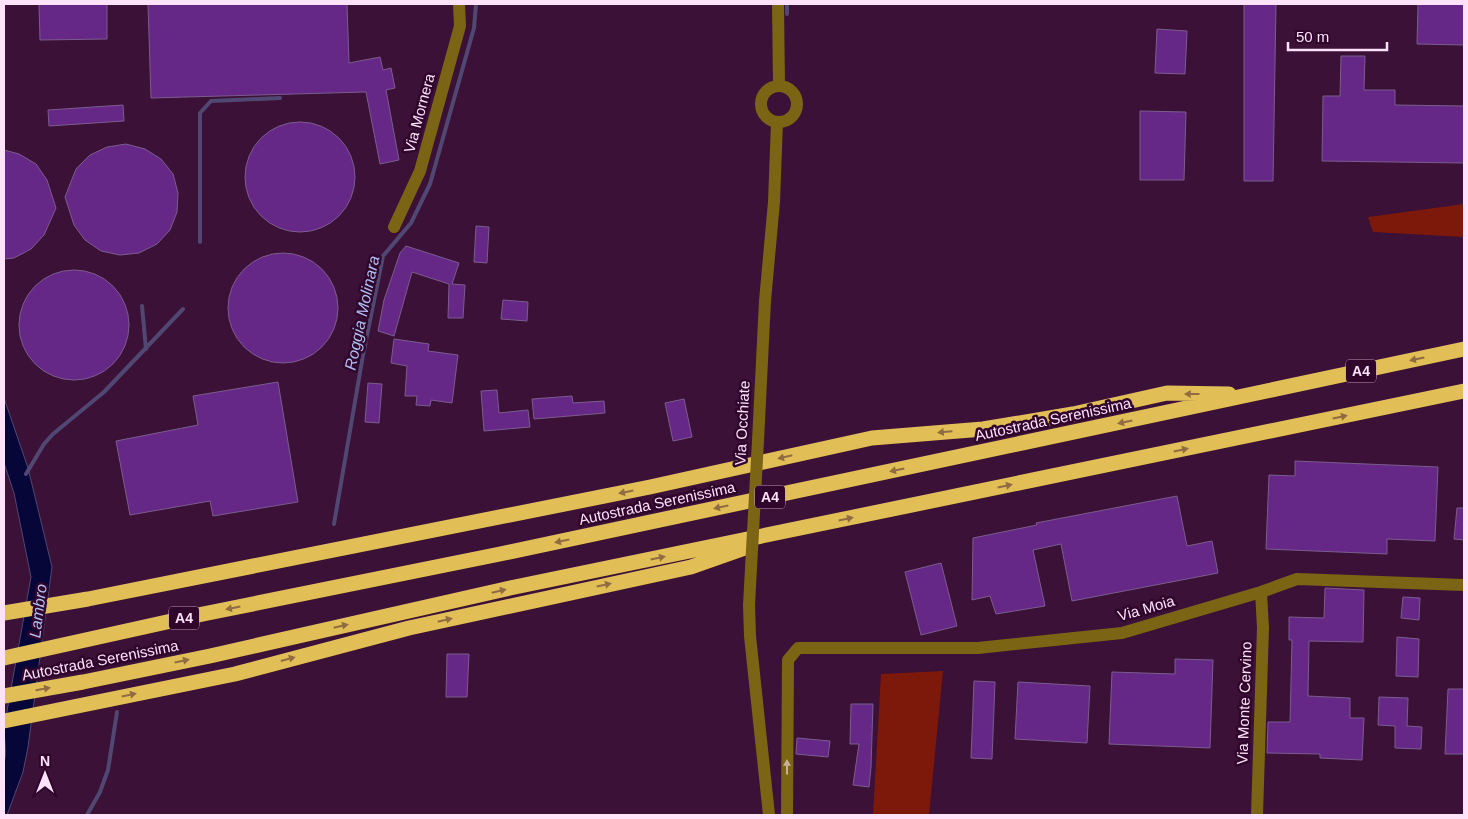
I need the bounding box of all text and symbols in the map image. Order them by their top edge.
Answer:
scale bar [1288,20,1387,52]
text: 50 m [1296,28,1329,45]
street label: Via Mornera [400,71,438,155]
water label: Roggia Molinara [342,254,382,372]
one-way arrow [1409,355,1424,363]
road number: A4 [1346,360,1376,382]
street label: Via Occhiate [731,380,753,466]
one-way arrow [1184,390,1200,398]
street label: Autostrada Serenissima [973,394,1133,444]
one-way arrow [1333,412,1349,420]
one-way arrow [1117,418,1132,426]
one-way arrow [937,428,953,436]
one-way arrow [1174,445,1190,453]
one-way arrow [778,453,793,461]
one-way arrow [890,466,905,474]
street label: Autostrada Serenissima [577,478,737,528]
one-way arrow [997,482,1013,490]
road number: A4 [755,486,785,508]
one-way arrow [618,488,634,496]
one-way arrow [714,503,729,511]
one-way arrow [838,515,853,523]
one-way arrow [555,537,570,545]
one-way arrow [651,553,667,561]
one-way arrow [596,581,612,589]
water label: Lambro [26,583,50,639]
one-way arrow [492,586,508,594]
street label: Via Moia [1116,592,1177,624]
one-way arrow [225,604,241,612]
road number: A4 [169,606,199,630]
one-way arrow [438,616,453,624]
one-way arrow [333,622,348,630]
street label: Autostrada Serenissima [20,636,180,684]
street label: Via Monte Cervino [1233,641,1255,765]
one-way arrow [280,655,295,663]
one-way arrow [175,657,191,665]
one-way arrow [36,685,52,693]
one-way arrow [122,691,138,699]
north arrow [20,749,70,799]
text: N [40,753,50,769]
one-way arrow [783,758,791,774]

